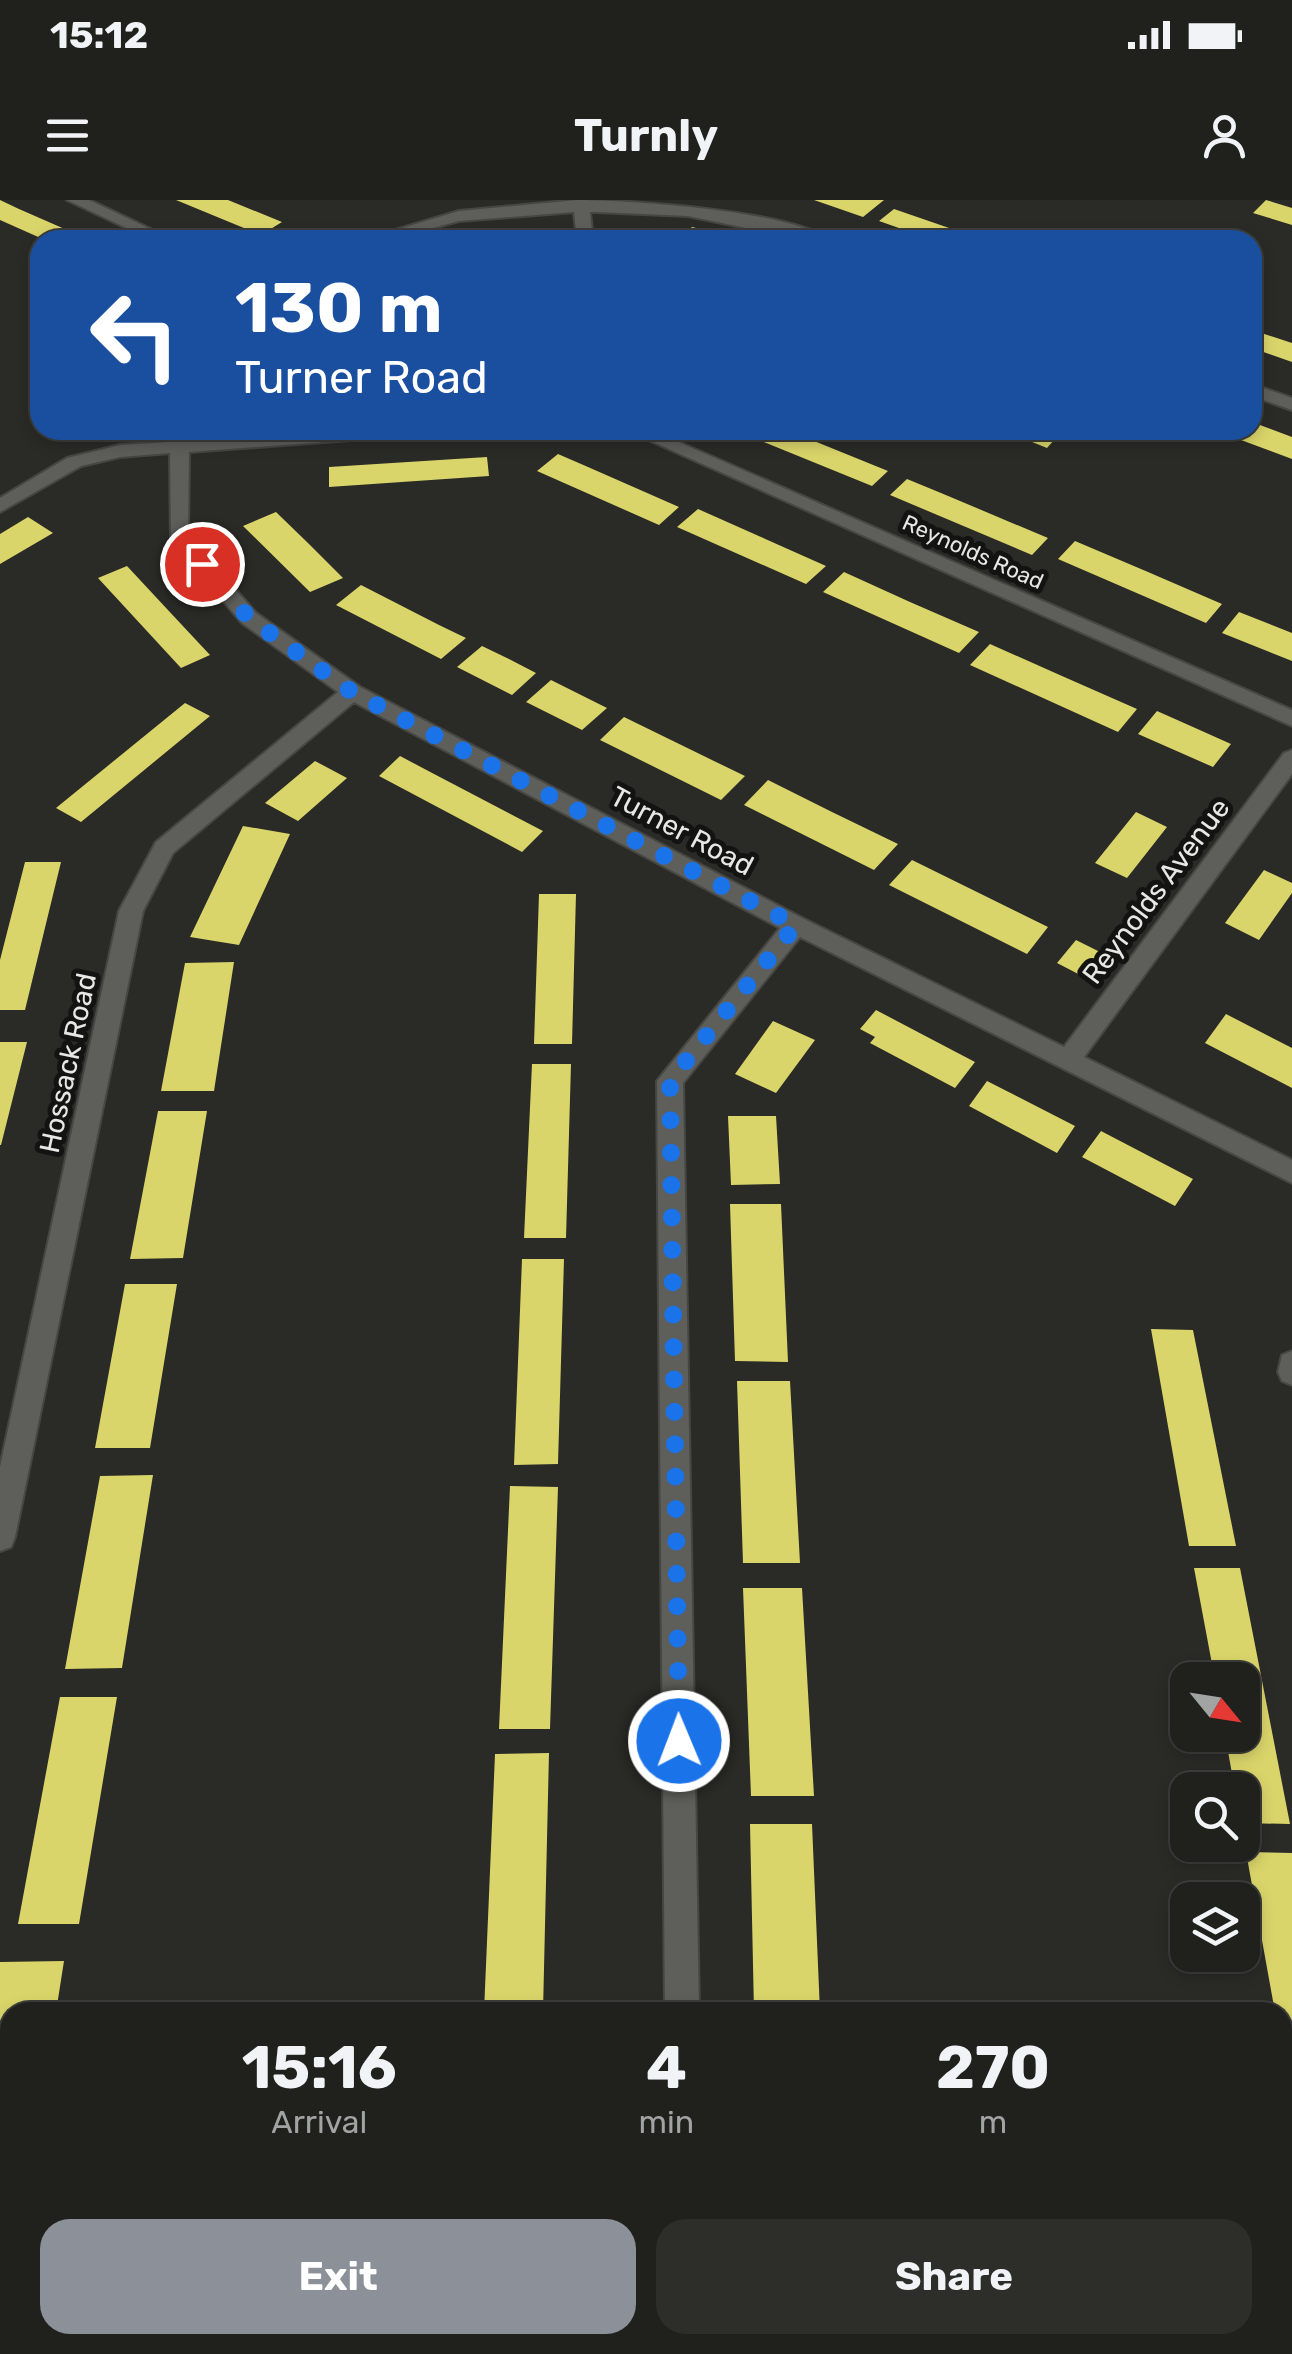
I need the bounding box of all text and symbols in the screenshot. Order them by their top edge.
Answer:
text: 15:12 [50,12,148,58]
icon: menu [40,108,95,163]
icon: person [1197,108,1252,163]
text: Turnly [574,109,718,162]
text: 130 m [235,267,443,350]
icon: left [70,270,200,400]
text: Turner Road [235,351,488,404]
street label: Reynolds Road [898,509,1048,595]
pin [160,522,245,607]
icon: arrive [175,537,230,592]
street label: Turner Road [605,779,759,883]
street label: Reynolds Avenue [1075,792,1237,990]
street label: Hossack Road [33,970,103,1156]
north arrow [1170,1662,1260,1752]
map controls [1170,1662,1260,1972]
position arrow [627,1689,731,1793]
button: search [1170,1772,1260,1862]
button: layers [1170,1882,1260,1972]
text: 15:16 [242,2032,397,2103]
text: 4 [646,2032,687,2103]
text: 270 [936,2032,1050,2103]
text: Arrival [271,2103,367,2141]
text: min [639,2103,694,2141]
text: m [979,2103,1007,2141]
button: Exit [40,2219,636,2334]
button: Share [656,2219,1252,2334]

